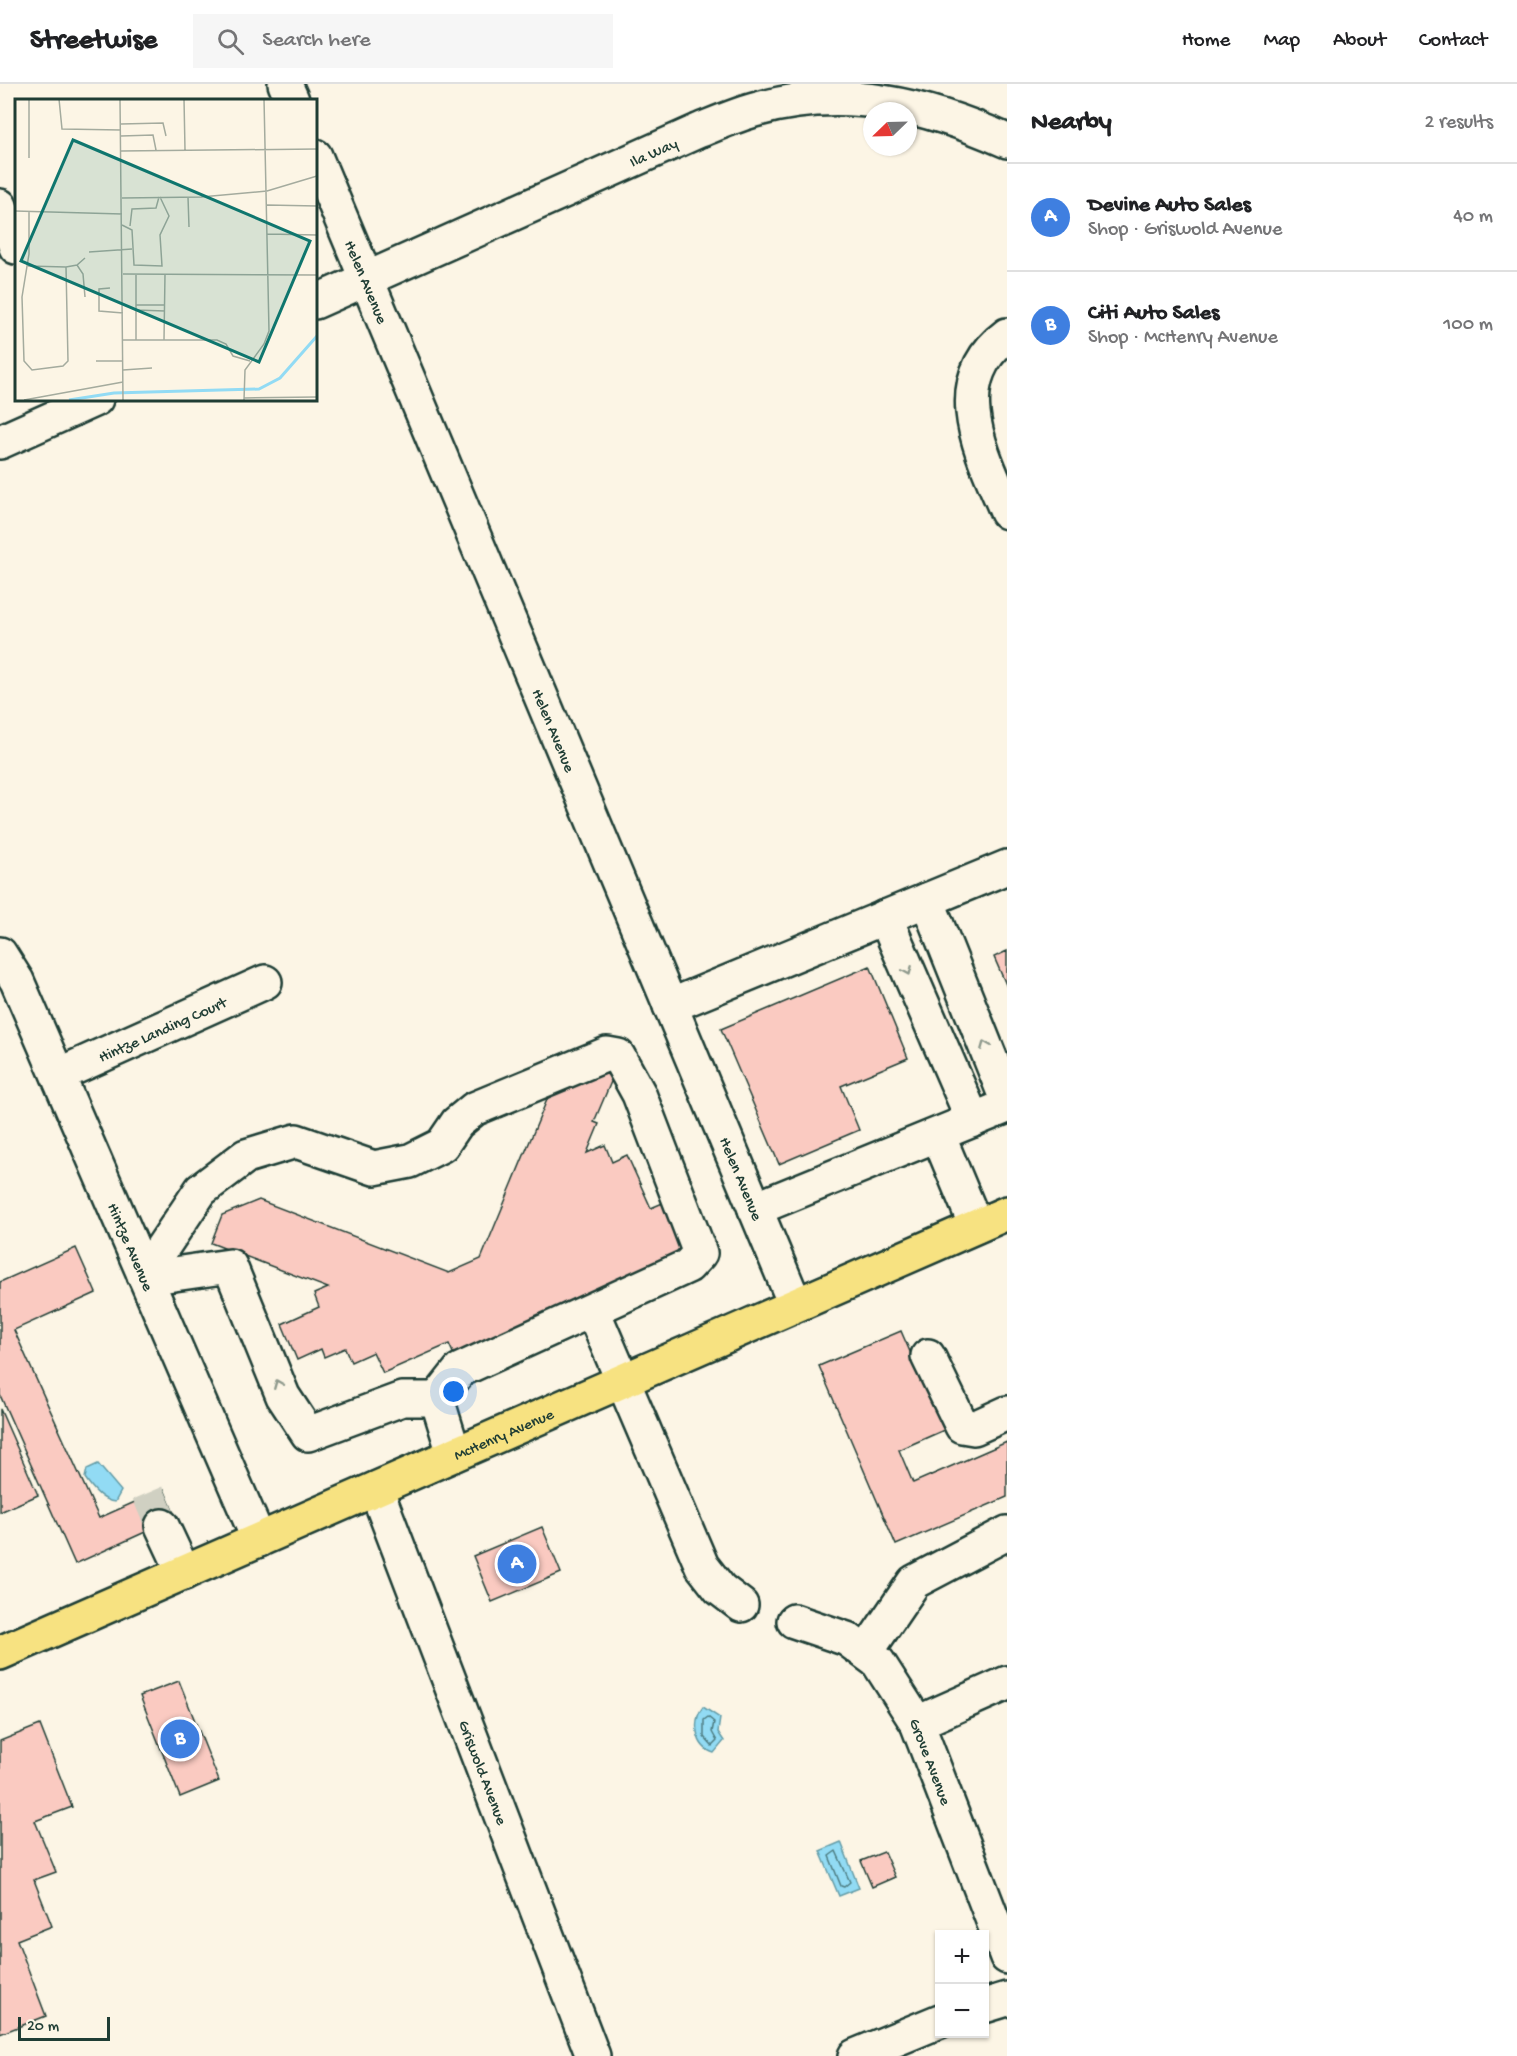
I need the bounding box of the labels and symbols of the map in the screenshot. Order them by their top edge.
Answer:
inset map [15,99,316,400]
north arrow [863,102,917,156]
street label: Ila Way [627,135,681,173]
street label: Helen Avenue [338,238,390,328]
street label: Helen Avenue [526,687,578,776]
one-way arrow [901,965,913,976]
street label: Hintze Landing Court [96,994,232,1068]
one-way arrow [980,1041,992,1052]
street label: Helen Avenue [713,1135,765,1225]
street label: Hintze Avenue [101,1201,156,1295]
your location [439,1377,468,1406]
one-way arrow [273,1379,286,1389]
street label: McHenry Avenue [452,1406,558,1467]
pin: A [498,1542,536,1586]
pin: B [160,1716,200,1762]
street label: Grove Avenue [903,1717,954,1809]
street label: Griswold Avenue [452,1718,510,1829]
scale bar [18,2014,110,2042]

